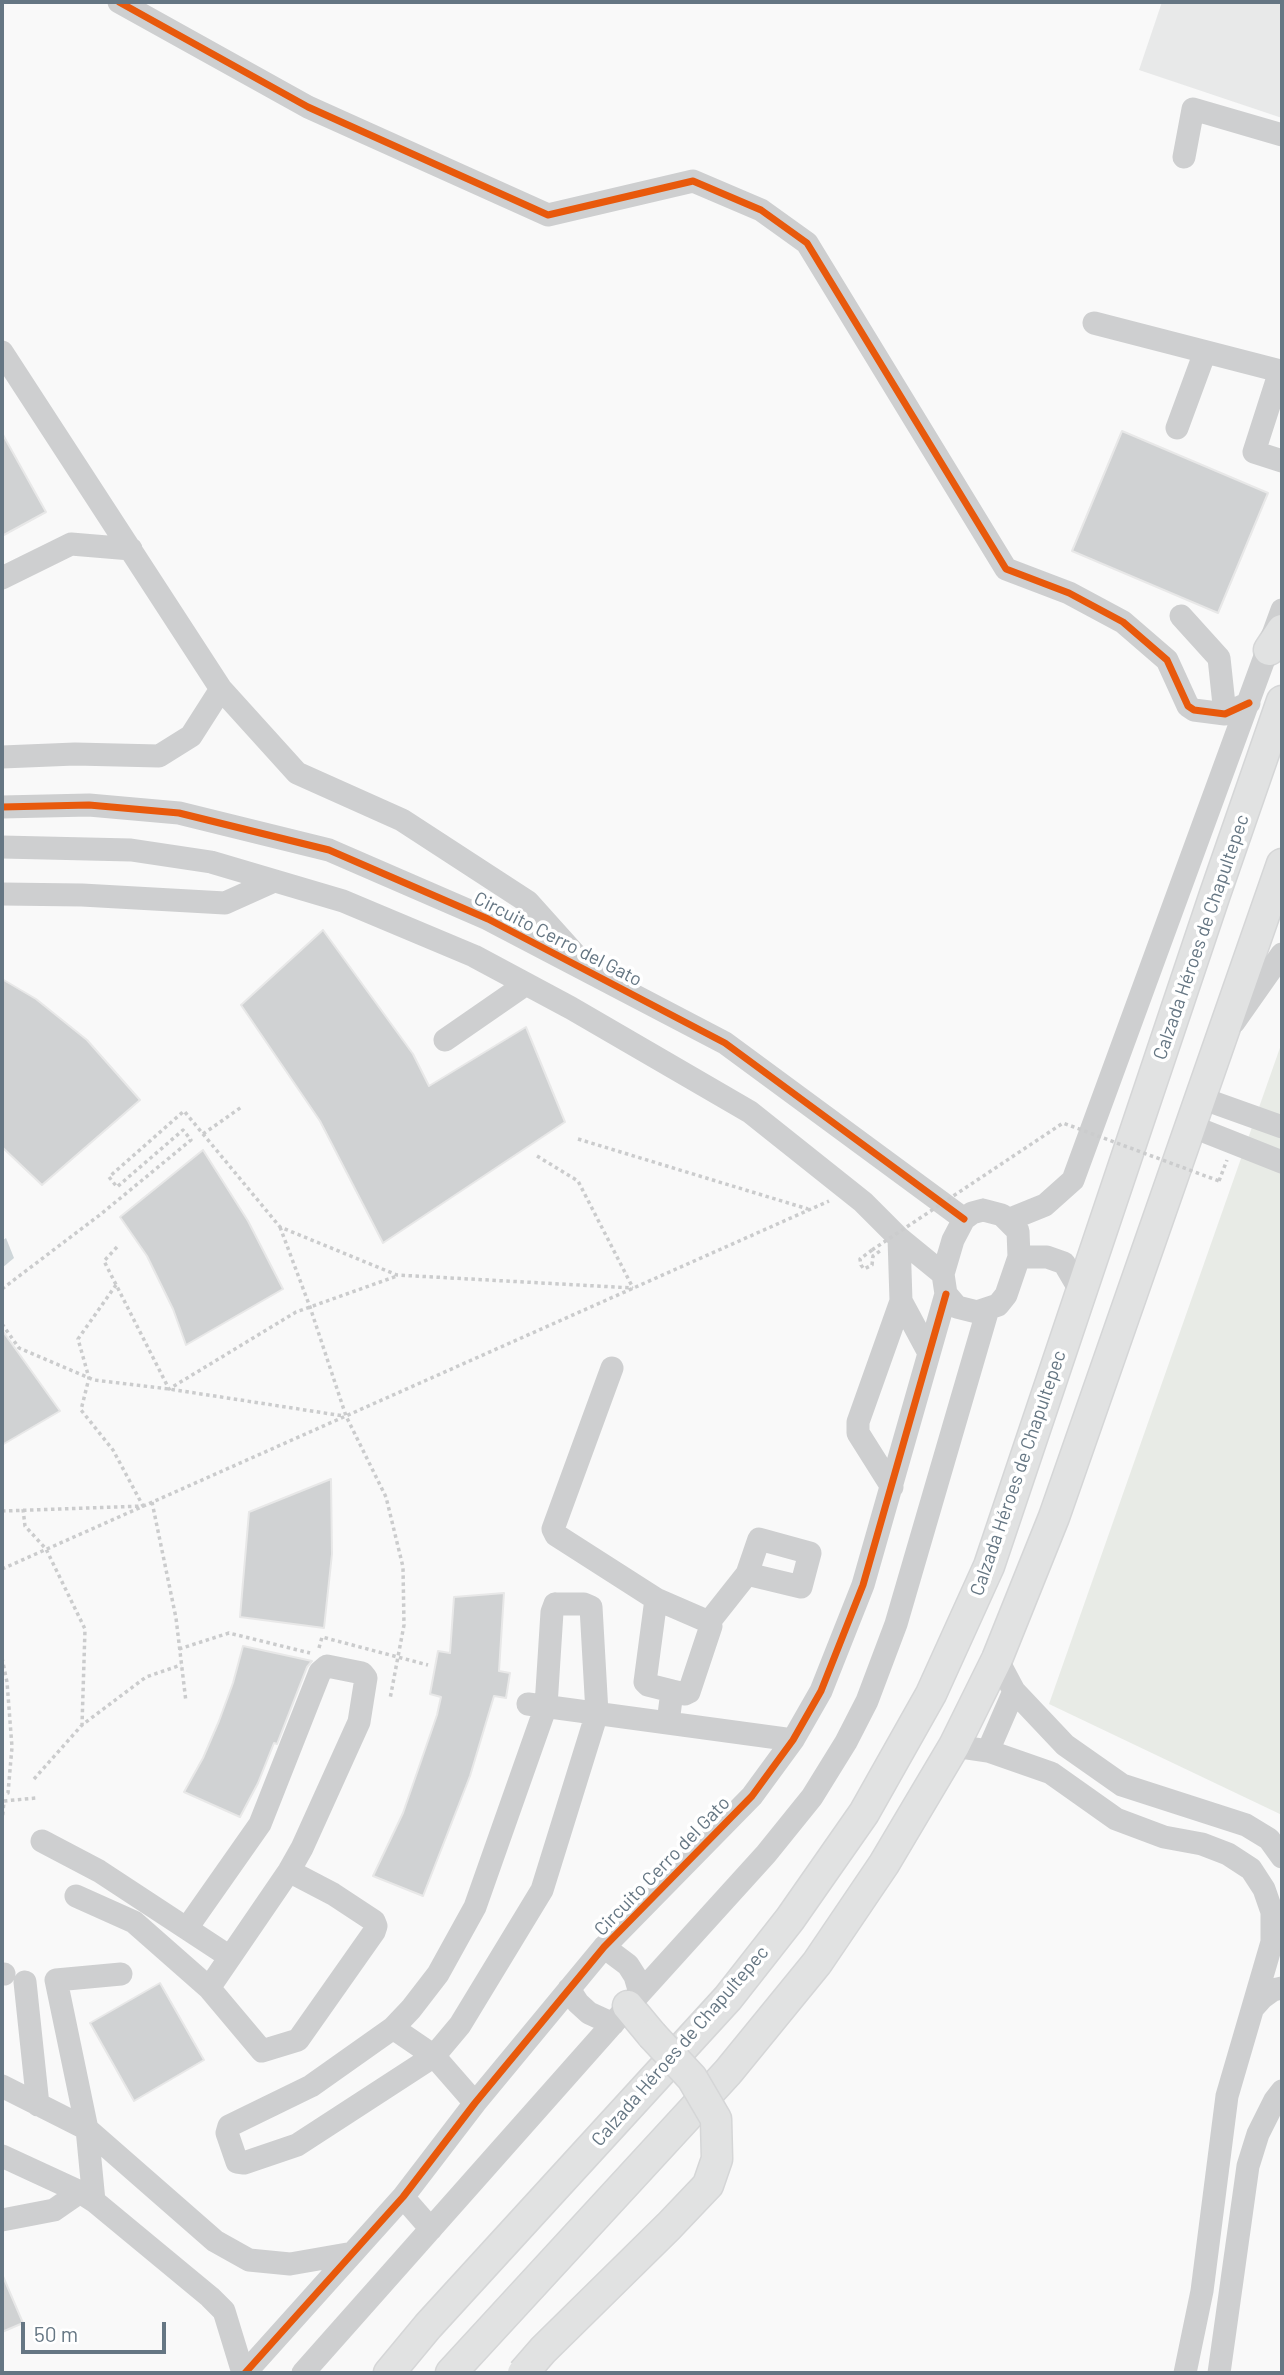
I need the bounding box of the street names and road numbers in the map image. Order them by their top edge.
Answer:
street label: Calzada Héroes de Chapultepec [1148,811,1254,1063]
street label: Circuito Cerro del Gato [470,887,646,991]
street label: Calzada Héroes de Chapultepec [965,1347,1071,1599]
street label: Circuito Cerro del Gato [589,1791,735,1941]
street label: Calzada Héroes de Chapultepec [587,1941,773,2151]

